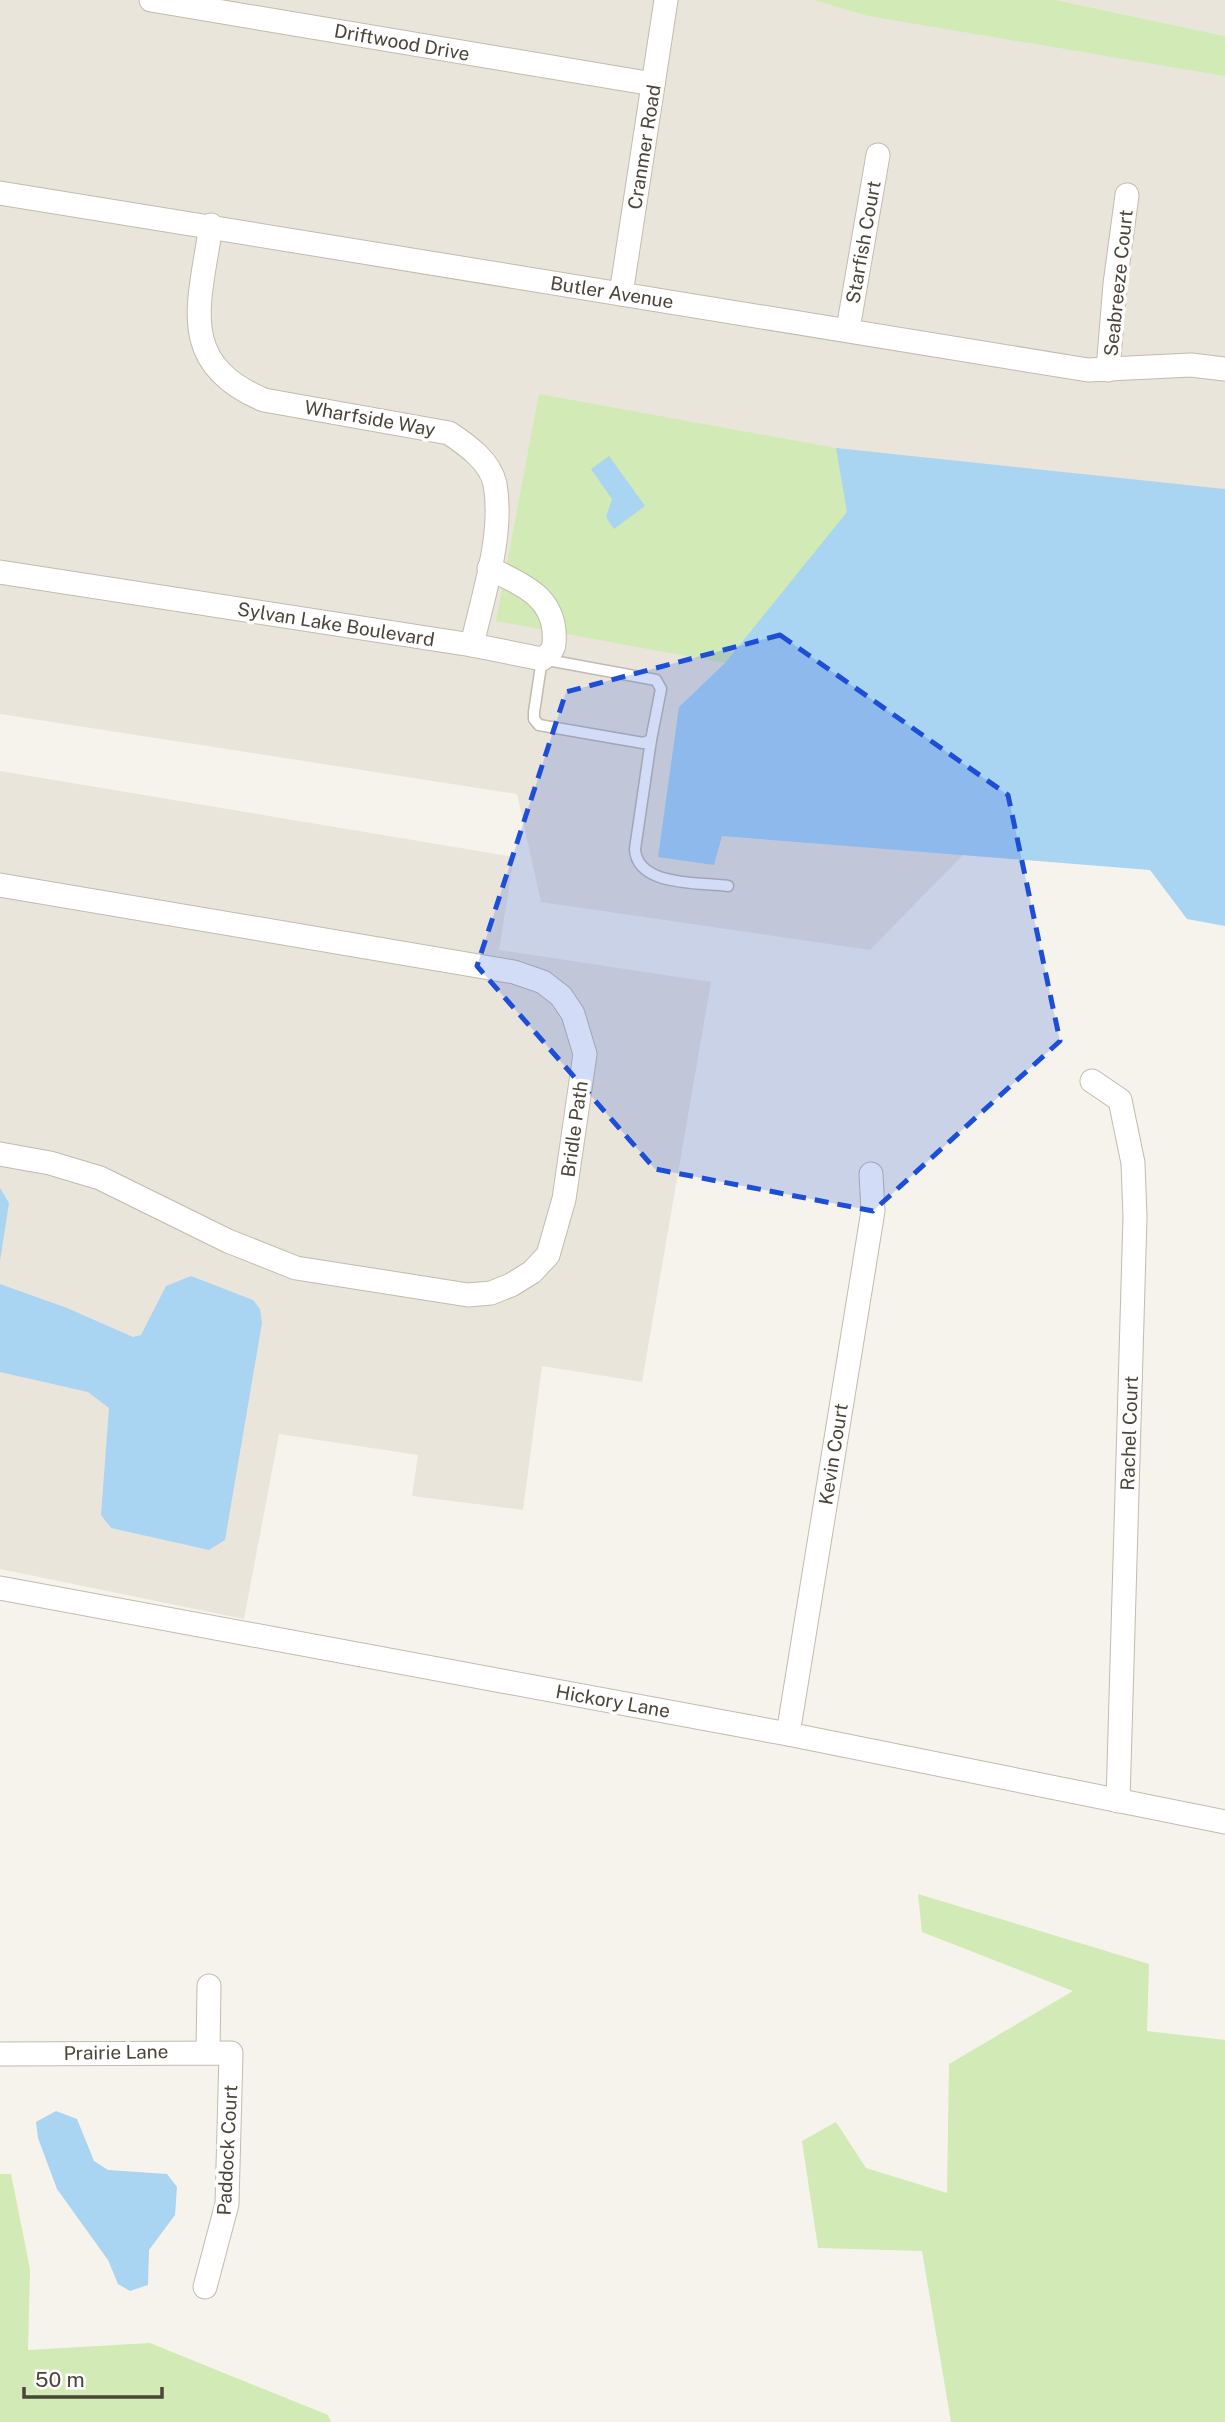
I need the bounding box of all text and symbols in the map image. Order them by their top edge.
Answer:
street label: Driftwood Drive [333,19,471,65]
street label: Cranmer Road [623,83,665,211]
street label: Starfish Court [841,179,885,305]
street label: Seabreeze Court [1099,208,1137,358]
street label: Butler Avenue [549,271,675,313]
street label: Wharfside Way [303,396,437,440]
street label: Sylvan Lake Boulevard [236,598,436,650]
street label: Bridle Path [556,1079,592,1179]
street label: Rachel Court [1116,1375,1142,1491]
street label: Kevin Court [814,1402,852,1506]
street label: Hickory Lane [554,1680,672,1722]
street label: Prairie Lane [63,2040,169,2064]
street label: Paddock Court [213,2084,241,2216]
scale bar [24,2356,163,2400]
text: 50 m [35,2367,85,2392]

